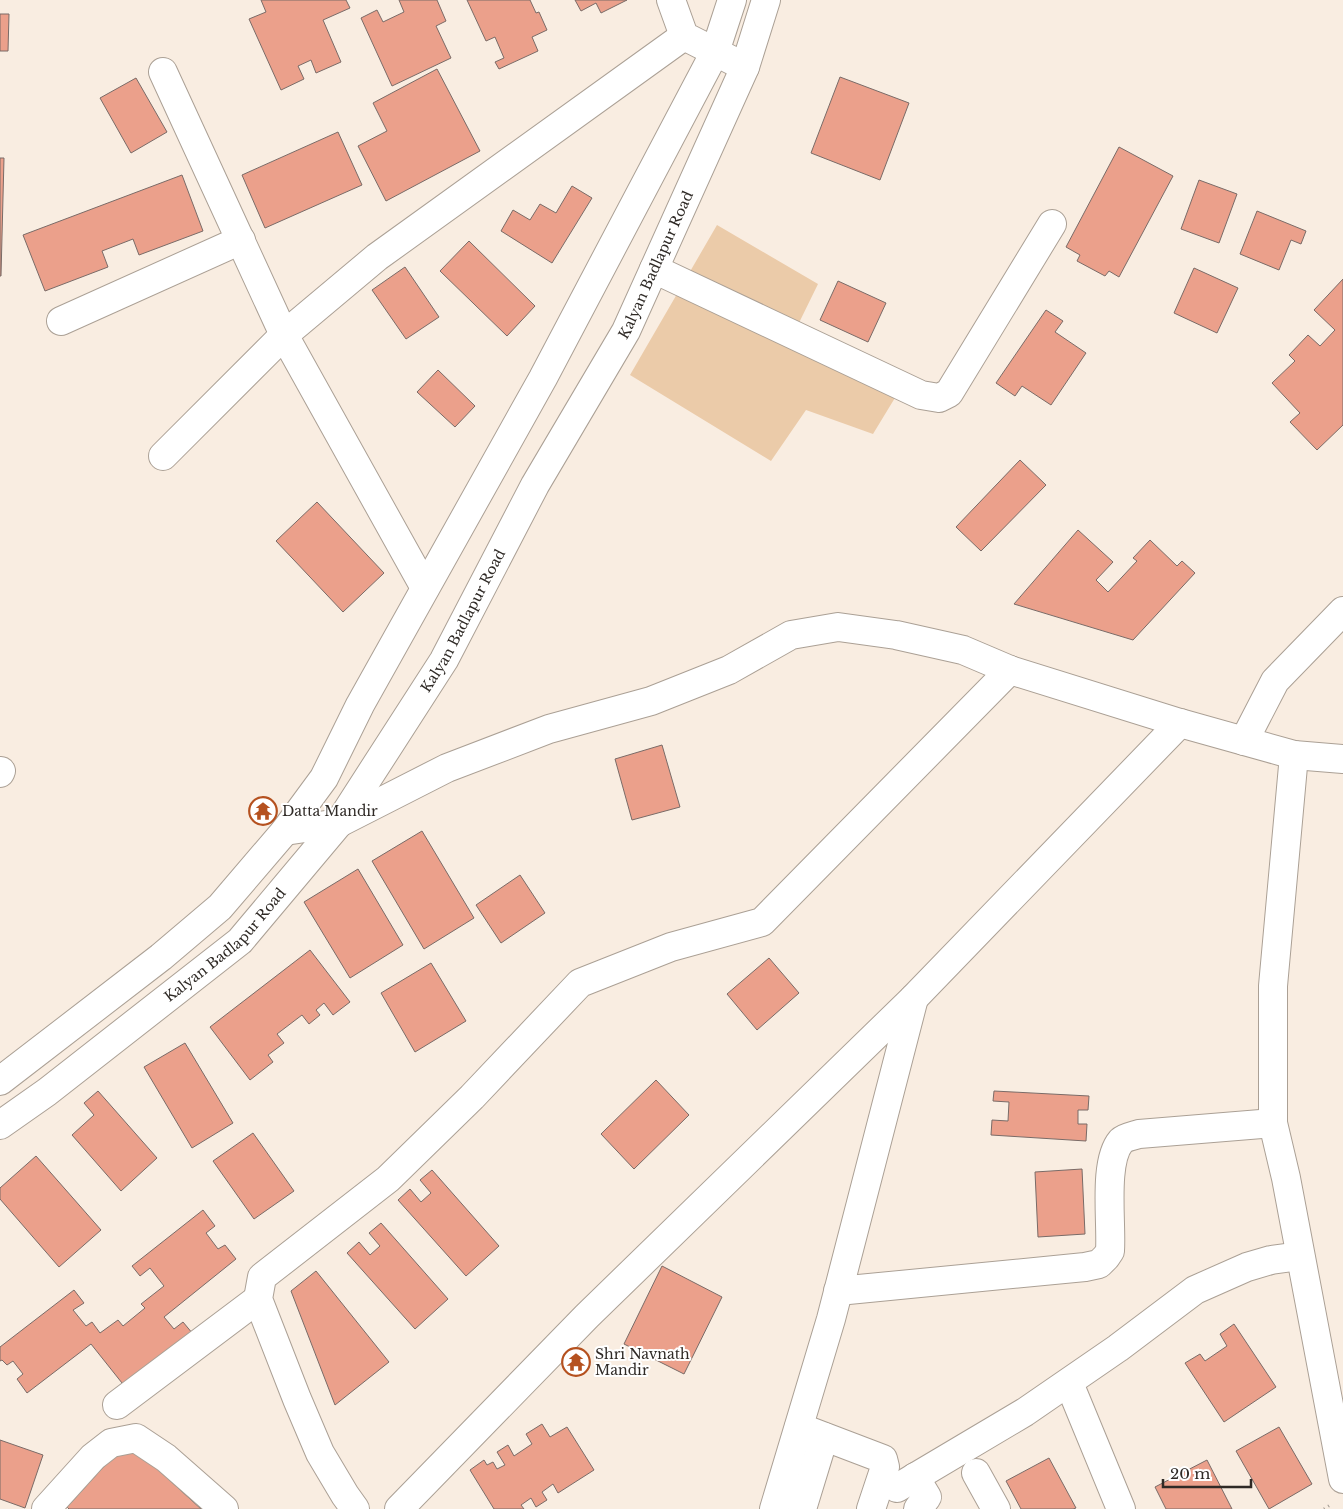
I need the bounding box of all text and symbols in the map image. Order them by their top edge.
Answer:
street label: Kalyan Badlapur Road [614,188,697,342]
street label: Kalyan Badlapur Road [417,546,509,696]
temple icon: Datta Mandir [248,796,278,826]
place label: Datta Mandir [282,802,378,820]
street label: Kalyan Badlapur Road [161,884,290,1006]
place label: Shri Navnath Mandir [595,1345,690,1379]
temple icon: Shri Navnath Mandir [561,1347,591,1377]
scale bar [1163,1456,1250,1488]
text: 20 m [1170,1464,1210,1483]

